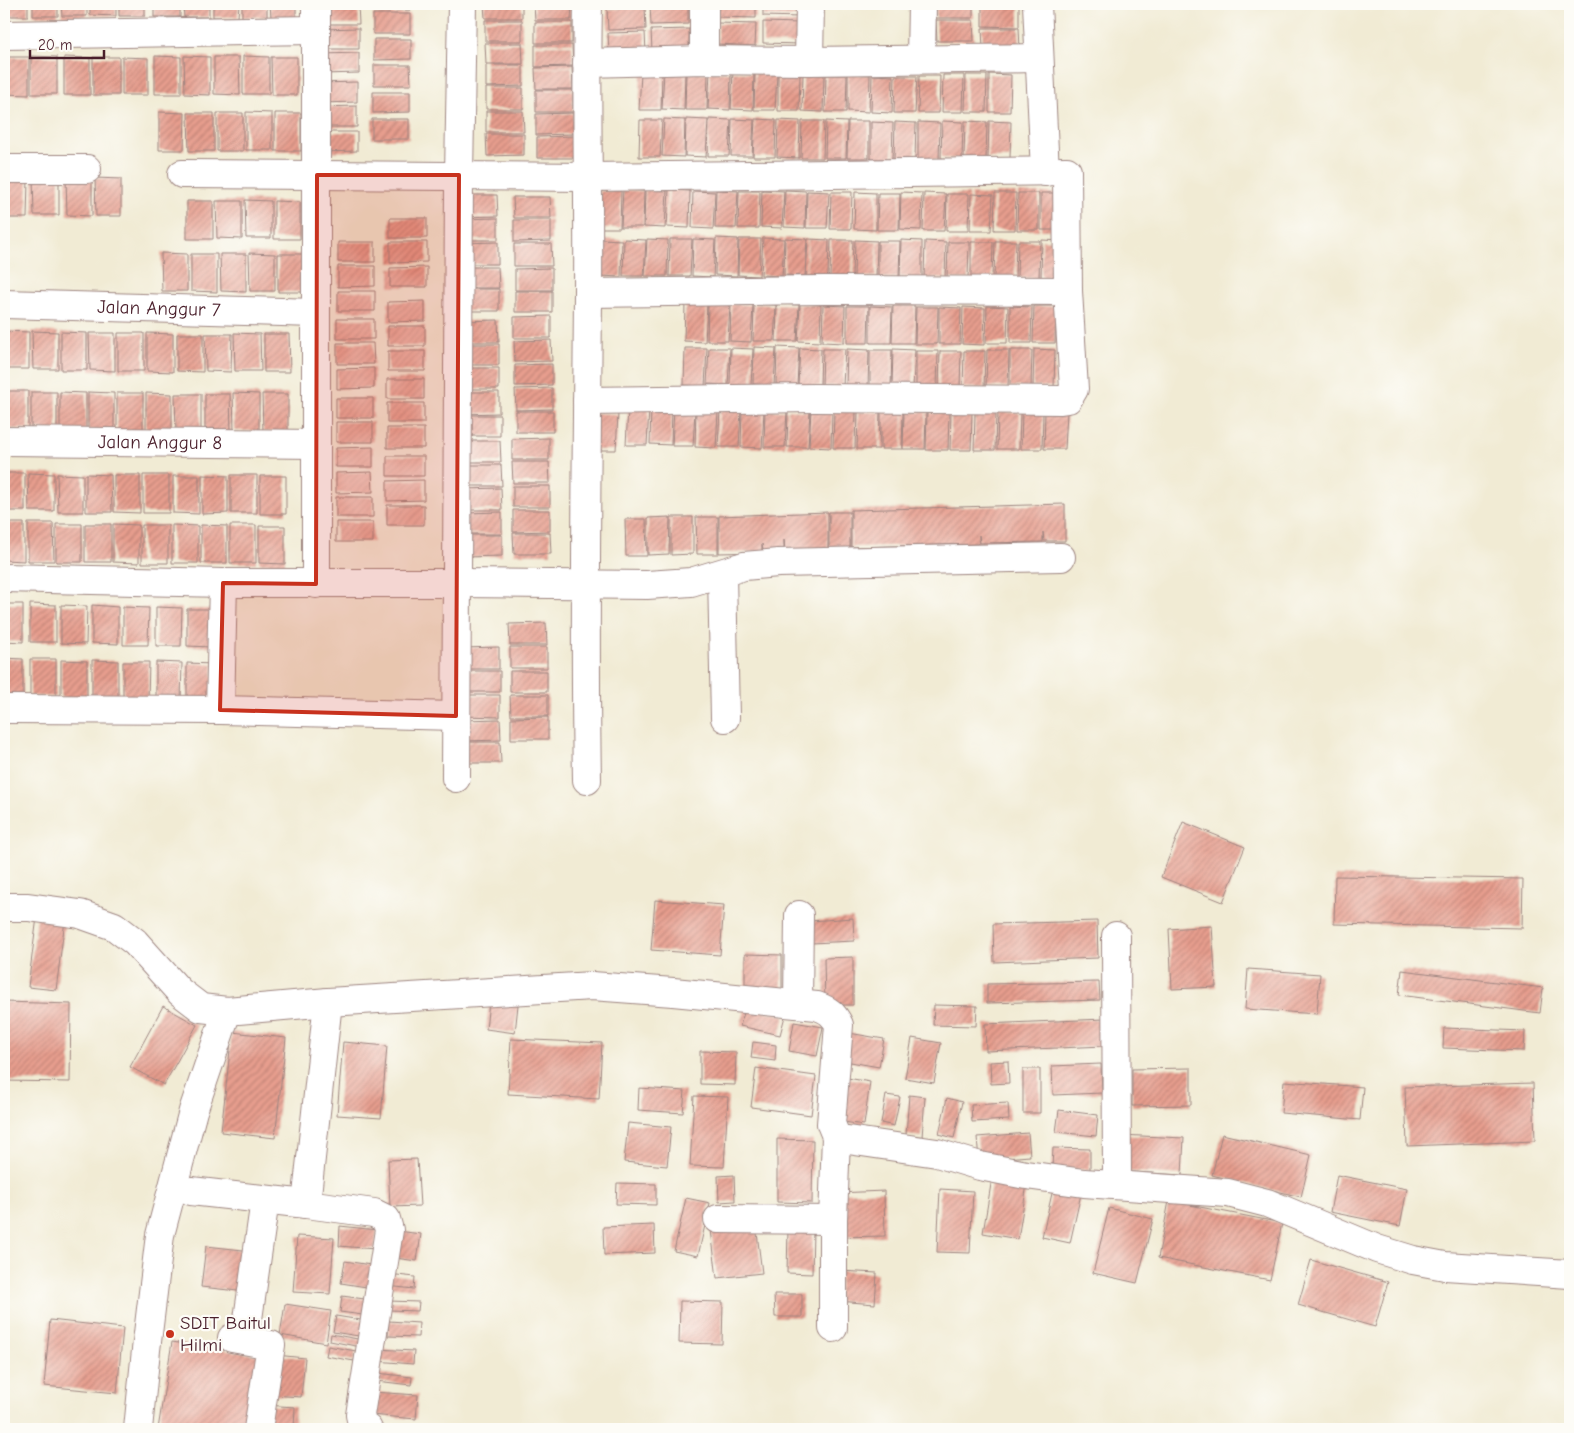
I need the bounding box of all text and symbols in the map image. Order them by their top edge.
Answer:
scale bar [30,28,104,60]
text: 20 m [38,36,72,54]
street label: Jalan Anggur 7 [97,296,221,321]
street label: Jalan Anggur 8 [98,431,222,454]
place label: SDIT Baitul Hilmi [180,1312,271,1356]
marker: SDIT Baitul Hilmi [164,1328,176,1340]

